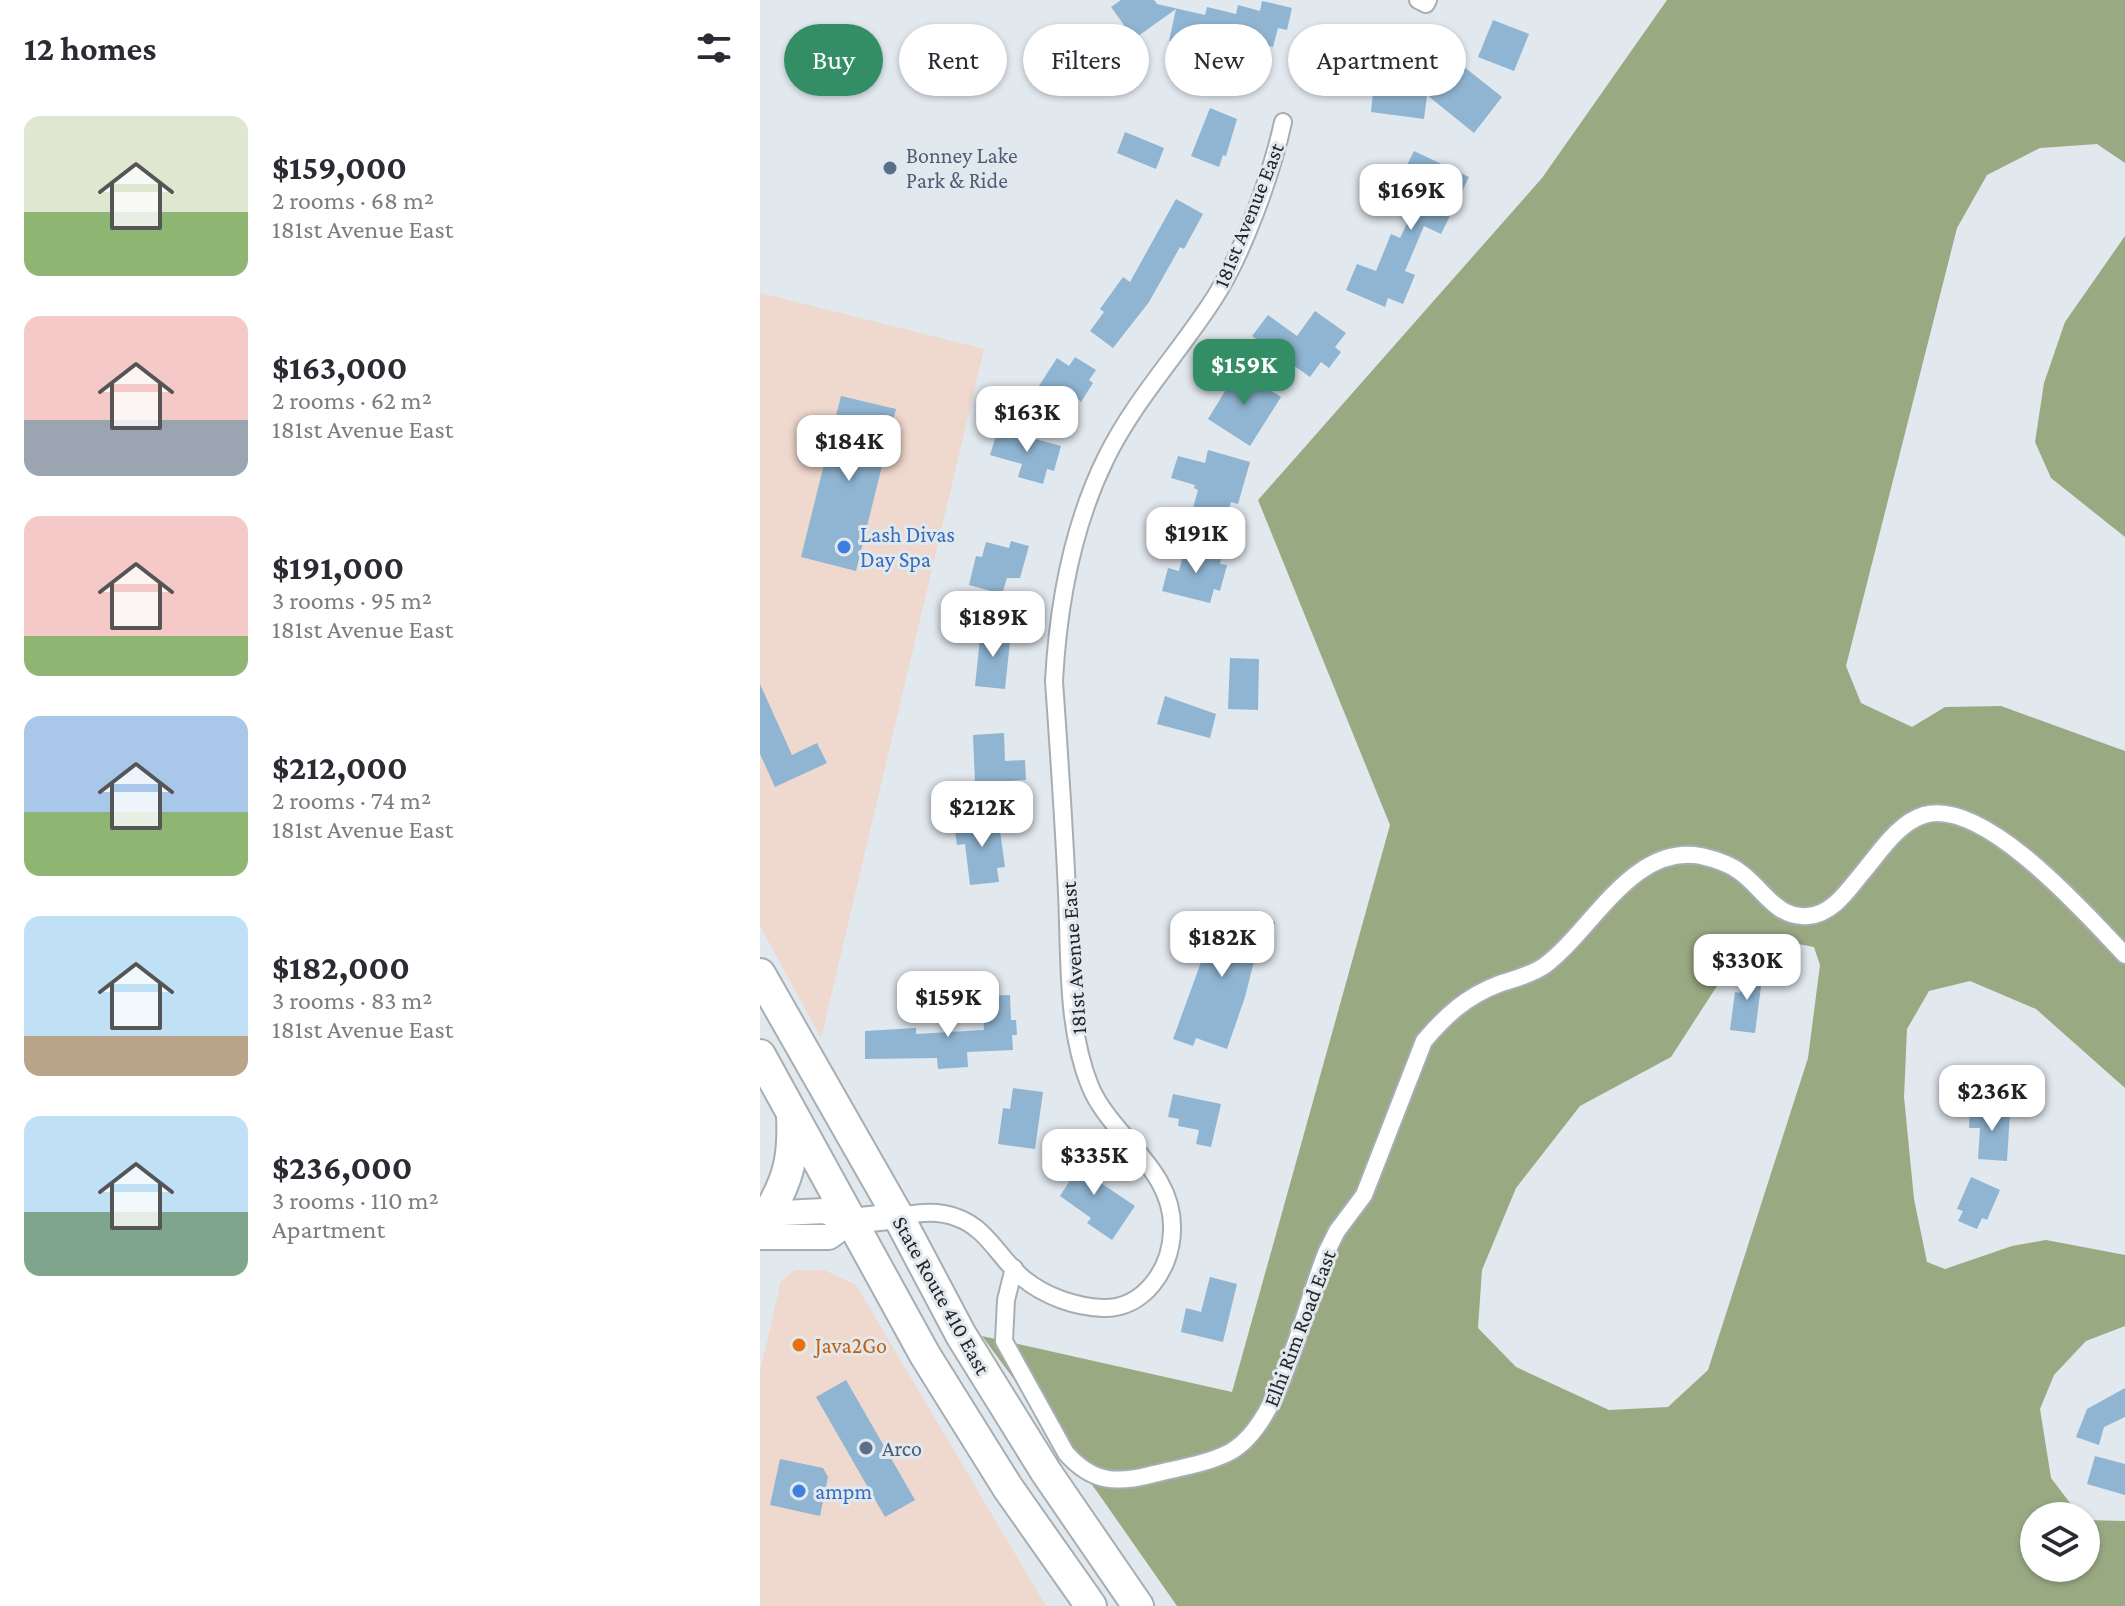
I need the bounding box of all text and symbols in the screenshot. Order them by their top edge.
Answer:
chip: Buy [784,24,883,96]
chip: Rent [899,24,1007,96]
chip: Filters [1023,24,1149,96]
chip: New [1165,24,1272,96]
chip: Apartment [1288,24,1466,96]
icon: filters [692,26,736,70]
text: 12 homes [24,30,156,67]
street label: 181st Avenue East [1208,139,1289,291]
place label: Bonney Lake Park & Ride [906,143,1018,193]
icon: home [88,148,184,244]
text: $159,000 [272,149,407,186]
marker: Bonney Lake Park & Ride [881,159,899,177]
pin: $169K [1355,164,1467,232]
text: $169K [1378,175,1444,204]
text: 2 rooms · 68 m² [272,186,434,215]
text: 181st Avenue East [272,215,453,244]
pin: $159K [1188,339,1300,407]
icon: home [88,348,184,444]
text: $163,000 [272,349,407,386]
text: $159K [1211,350,1277,379]
text: 2 rooms · 62 m² [272,386,432,415]
pin: $163K [971,386,1083,454]
text: $163K [994,397,1060,426]
text: 181st Avenue East [272,415,453,444]
pin: $184K [793,415,905,483]
text: $184K [815,426,883,455]
pin: $191K [1140,507,1252,575]
text: $191K [1164,518,1228,547]
place label: Lash Divas Day Spa [860,522,955,572]
marker: Lash Divas Day Spa [835,538,853,556]
icon: home [88,548,184,644]
text: $191,000 [272,549,404,586]
text: 3 rooms · 95 m² [272,586,432,615]
pin: $189K [937,591,1049,659]
text: $189K [959,602,1027,631]
text: 181st Avenue East [272,615,453,644]
icon: home [88,748,184,844]
text: $212,000 [272,749,408,786]
pin: $212K [926,781,1038,849]
text: 2 rooms · 74 m² [272,786,431,815]
text: $212K [949,792,1015,821]
text: 181st Avenue East [272,815,453,844]
street label: 181st Avenue East [1056,880,1091,1035]
pin: $182K [1166,911,1278,979]
text: $182K [1188,922,1256,951]
pin: $330K [1691,934,1803,1002]
text: $330K [1712,945,1782,974]
icon: home [88,948,184,1044]
text: $182,000 [272,949,410,986]
pin: $159K [892,971,1004,1039]
text: $159K [915,982,981,1011]
text: 3 rooms · 83 m² [272,986,433,1015]
text: 181st Avenue East [272,1015,453,1044]
pin: $236K [1936,1065,2048,1133]
text: $236K [1957,1076,2027,1105]
pin: $335K [1038,1129,1150,1197]
text: $335K [1060,1140,1128,1169]
icon: home [88,1148,184,1244]
text: $236,000 [272,1149,412,1186]
text: 3 rooms · 110 m² [272,1186,439,1215]
street label: State Route 410 East [888,1212,996,1379]
text: Apartment [272,1215,385,1244]
street label: Elhi Rim Road East [1258,1246,1341,1410]
place label: Java2Go [813,1333,887,1358]
marker: Java2Go [790,1336,808,1354]
place label: Arco [882,1436,922,1461]
marker: Arco [857,1439,875,1457]
place label: ampm [815,1479,872,1504]
marker: ampm [790,1482,808,1500]
map controls [2020,1502,2100,1582]
button: layers [2020,1502,2100,1582]

